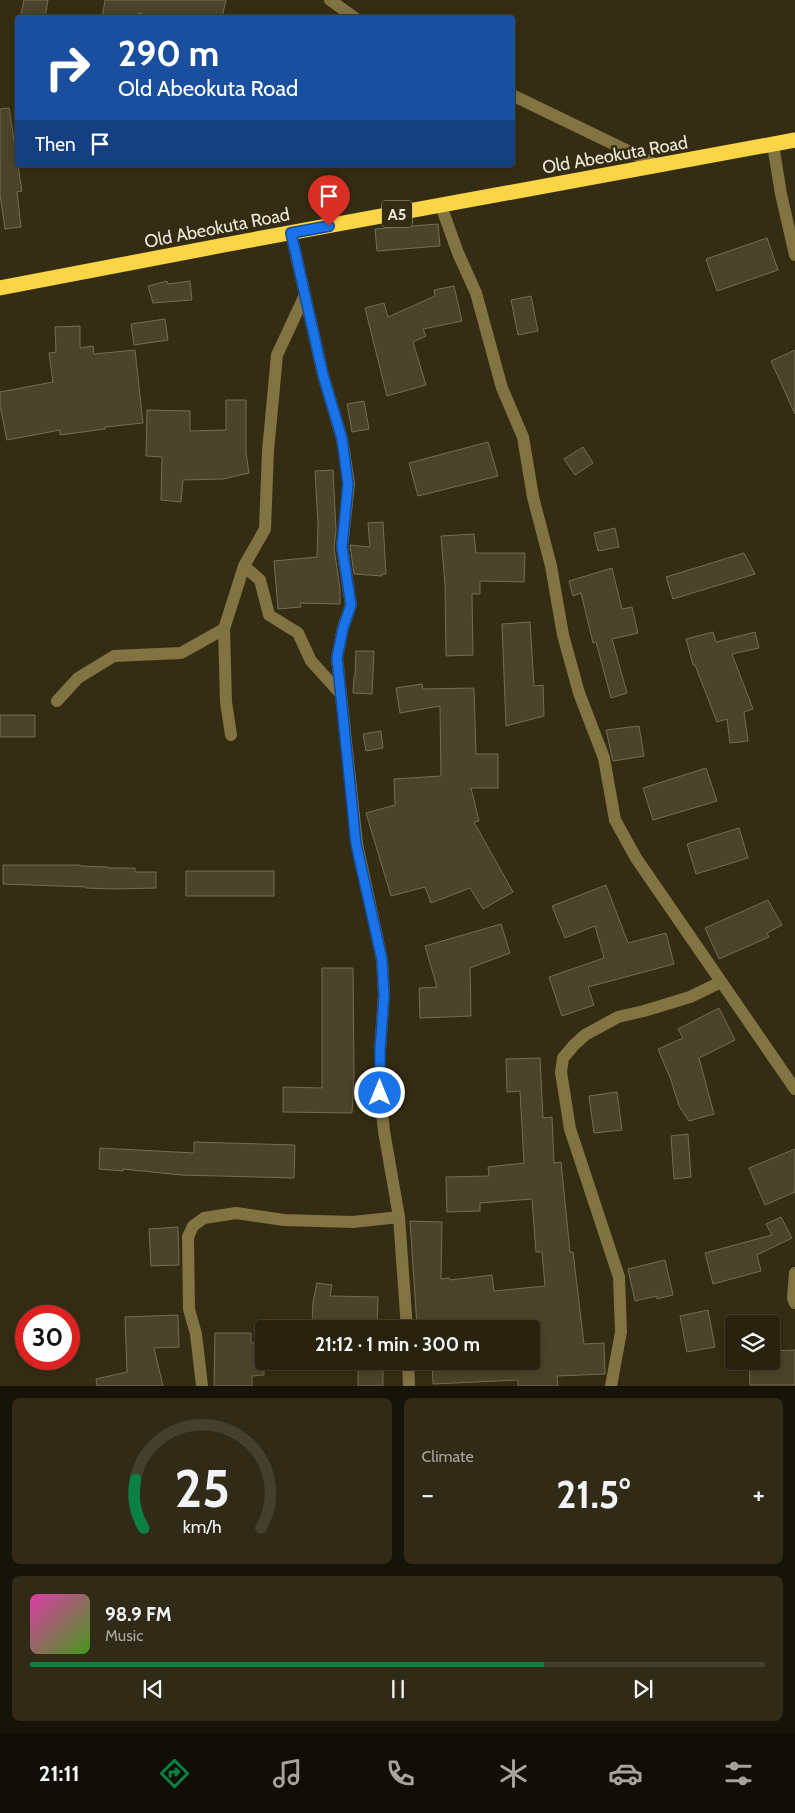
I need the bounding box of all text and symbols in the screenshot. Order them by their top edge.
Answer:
text: 290 m [118,32,219,75]
icon: right [35,35,100,100]
text: Old Abeokuta Road [118,75,298,102]
icon: arrive [86,130,114,158]
street label: Old Abeokuta Road [540,131,690,179]
text: Then [35,133,76,156]
pin [308,175,350,226]
icon: arrive [315,182,343,210]
road number: A5 [382,200,412,228]
street label: Old Abeokuta Road [143,203,291,253]
position arrow [353,1066,405,1118]
speed limit sign: 30 [15,1305,80,1370]
map controls [725,1315,780,1370]
button: layers [725,1315,780,1370]
text: 21:12 · 1 min · 300 m [315,1333,480,1356]
text: Climate [422,1447,474,1466]
text: 25 [174,1457,229,1520]
text: 21.5° [556,1471,630,1518]
text: − [422,1477,434,1511]
text: + [753,1477,765,1511]
text: km/h [182,1516,221,1537]
text: 98.9 FM [105,1603,172,1626]
text: Music [105,1626,143,1645]
icon: previous [139,1675,167,1703]
icon: pause [384,1675,412,1703]
icon: next [629,1675,657,1703]
icon: directions [157,1756,192,1791]
icon: music [270,1756,305,1791]
icon: phone [383,1756,418,1791]
icon: climate [496,1756,531,1791]
icon: car [608,1756,643,1791]
icon: filters [721,1756,756,1791]
text: 21:11 [39,1760,80,1787]

